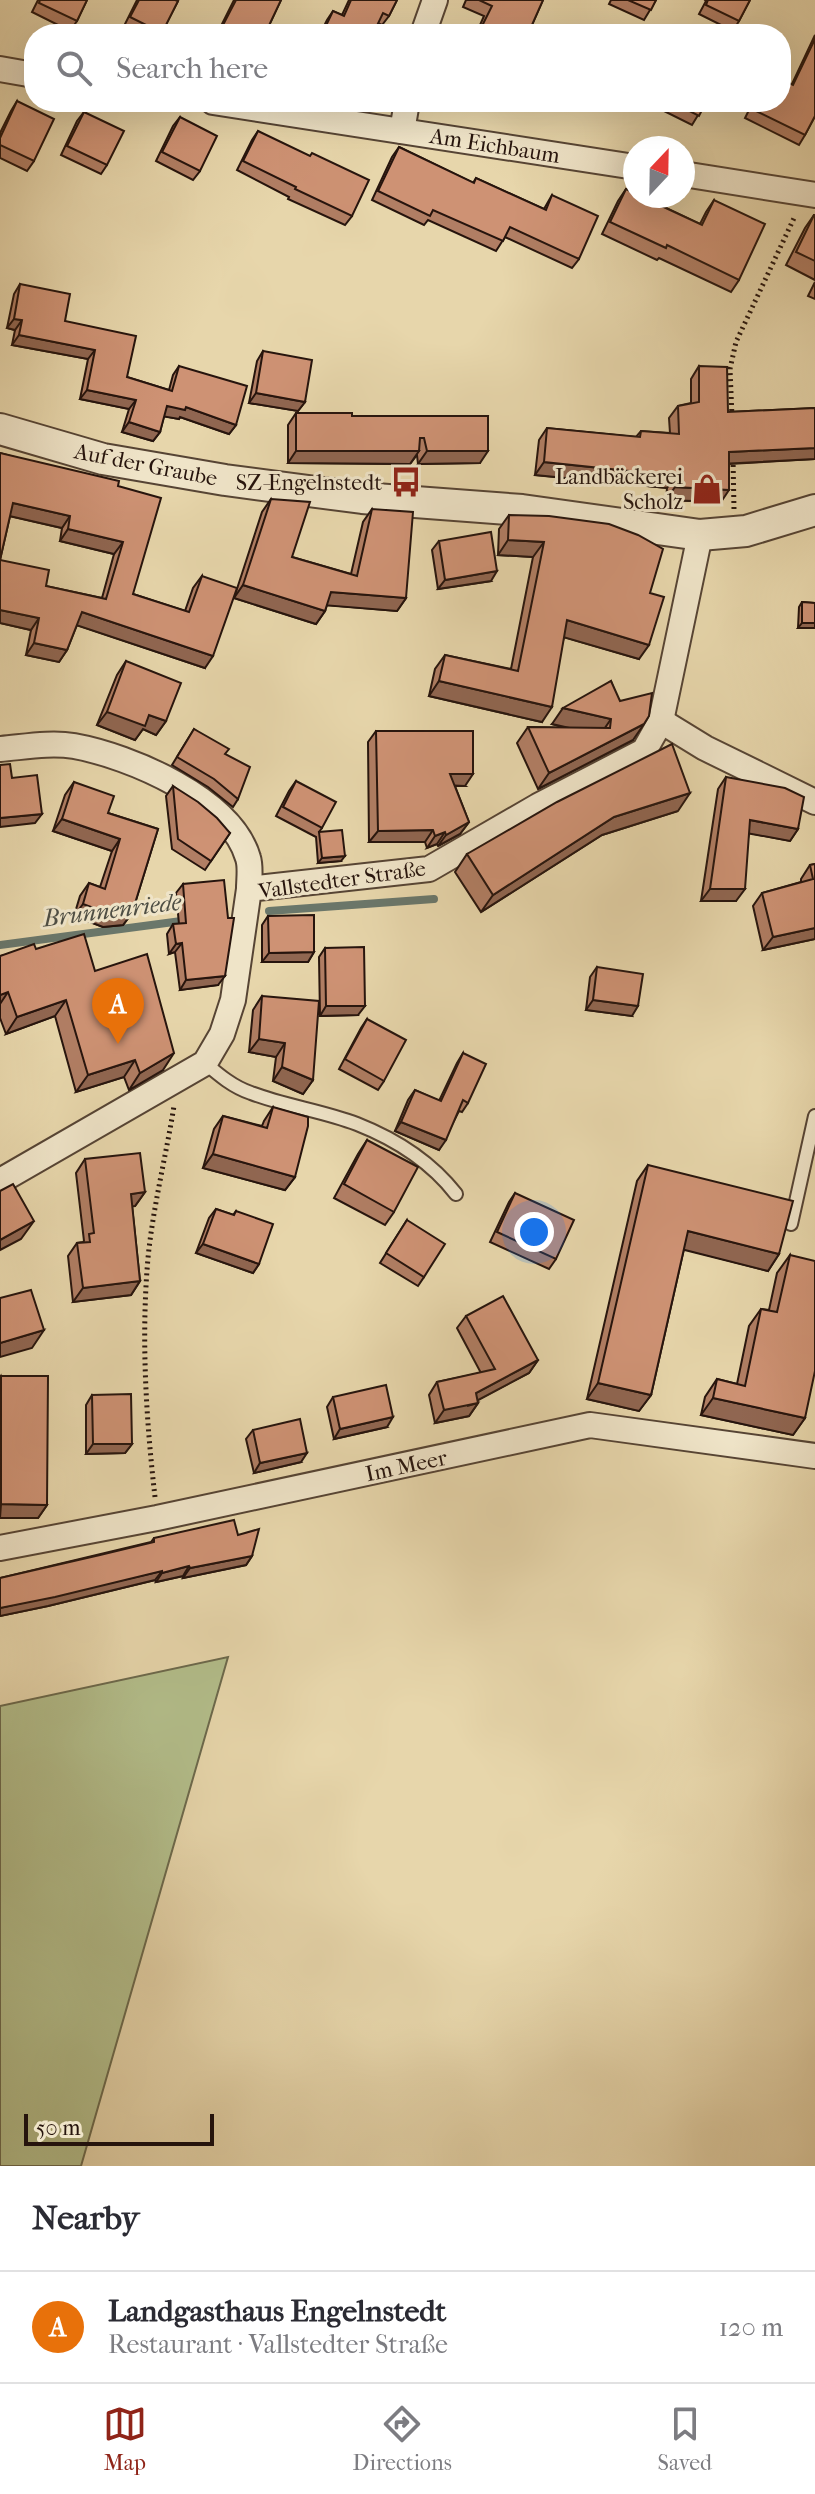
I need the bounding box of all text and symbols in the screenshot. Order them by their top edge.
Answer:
search box [24,24,791,112]
icon: search [52,46,96,90]
text: Search here [116,51,268,86]
street label: Am Eichbaum [427,123,562,169]
north arrow [623,136,695,208]
street label: Auf der Graube [71,438,220,492]
place label: Landbäckerei Scholz [555,464,683,515]
bus stop icon: SZ-Engelnstedt [389,465,423,499]
place label: SZ-Engelnstedt [236,470,382,496]
shop icon: Landbäckerei Scholz [690,472,724,506]
street label: Vallstedter Straße [256,855,428,905]
water label: Brunnenriede [39,887,184,933]
pin: A [92,978,144,1044]
your location [514,1212,554,1252]
street label: Im Meer [363,1445,450,1487]
scale bar [24,2110,214,2146]
text: 50 m [36,2115,81,2141]
text: Nearby [32,2198,139,2238]
text: Landgasthaus Engelnstedt [108,2294,446,2329]
text: A [50,2312,66,2343]
text: 120 m [719,2312,783,2343]
text: Restaurant · Vallstedter Straße [108,2329,448,2360]
tab: Map [103,2402,147,2476]
tab: Directions [353,2402,452,2476]
tab: Saved [658,2402,712,2476]

